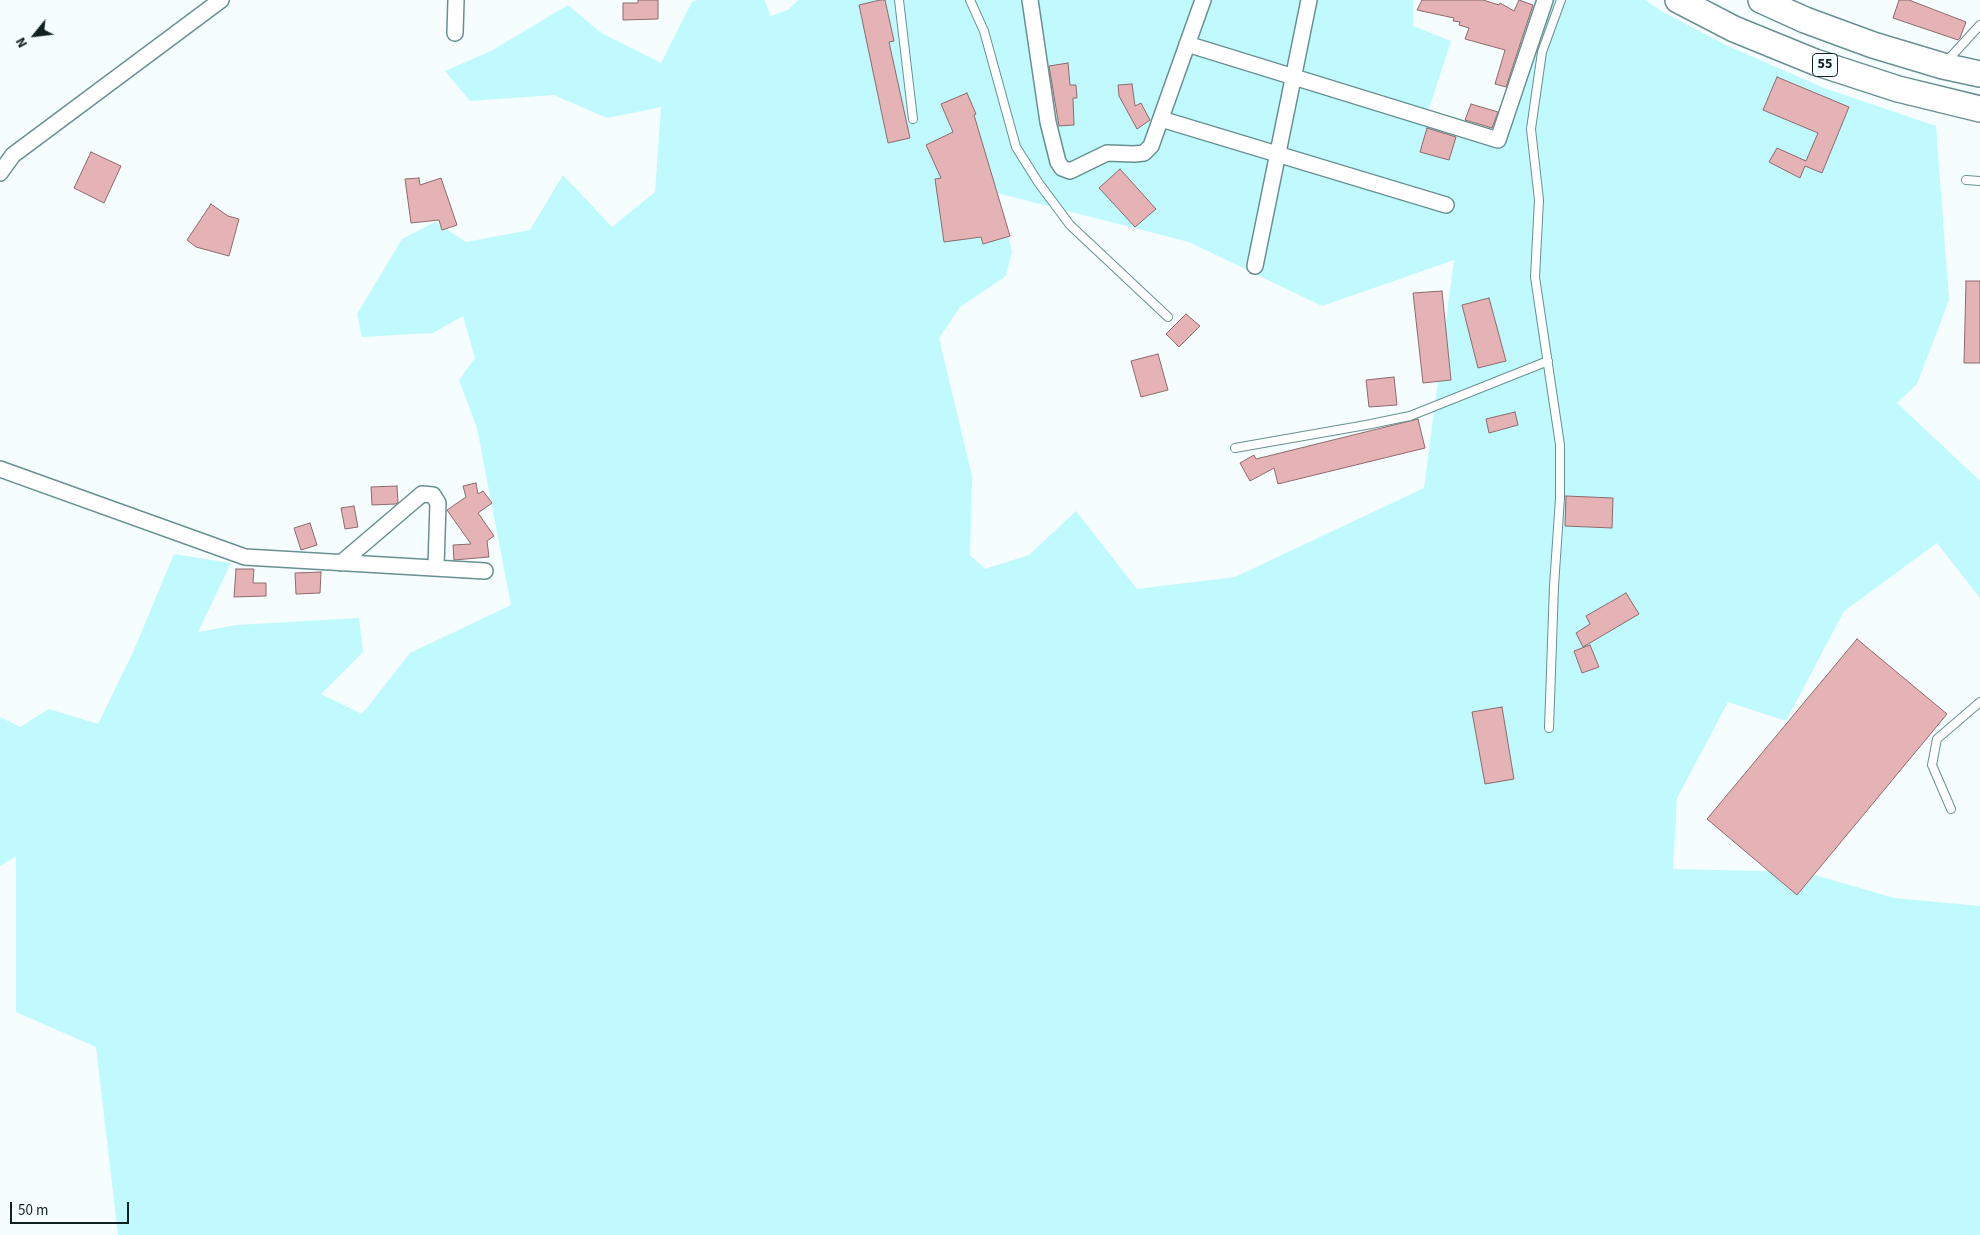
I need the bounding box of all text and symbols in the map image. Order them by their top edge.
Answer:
north arrow [10,10,60,60]
text: N [11,33,33,51]
road number: 55 [1812,54,1838,76]
scale bar [12,1192,131,1224]
text: 50 m [18,1200,48,1221]

